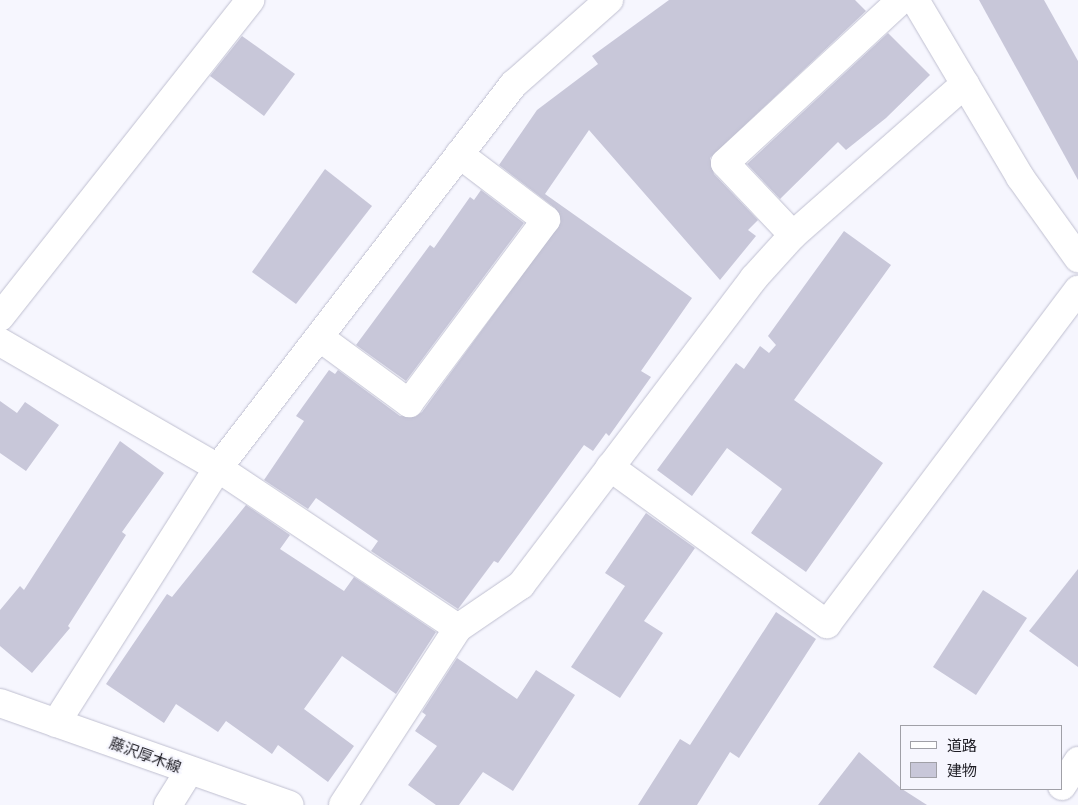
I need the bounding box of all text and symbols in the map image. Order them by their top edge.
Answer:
legend [900,725,1063,790]
street label: 藤沢厚木線 [107,735,183,777]
text: 道路 [947,737,977,755]
text: 建物 [947,762,977,780]

